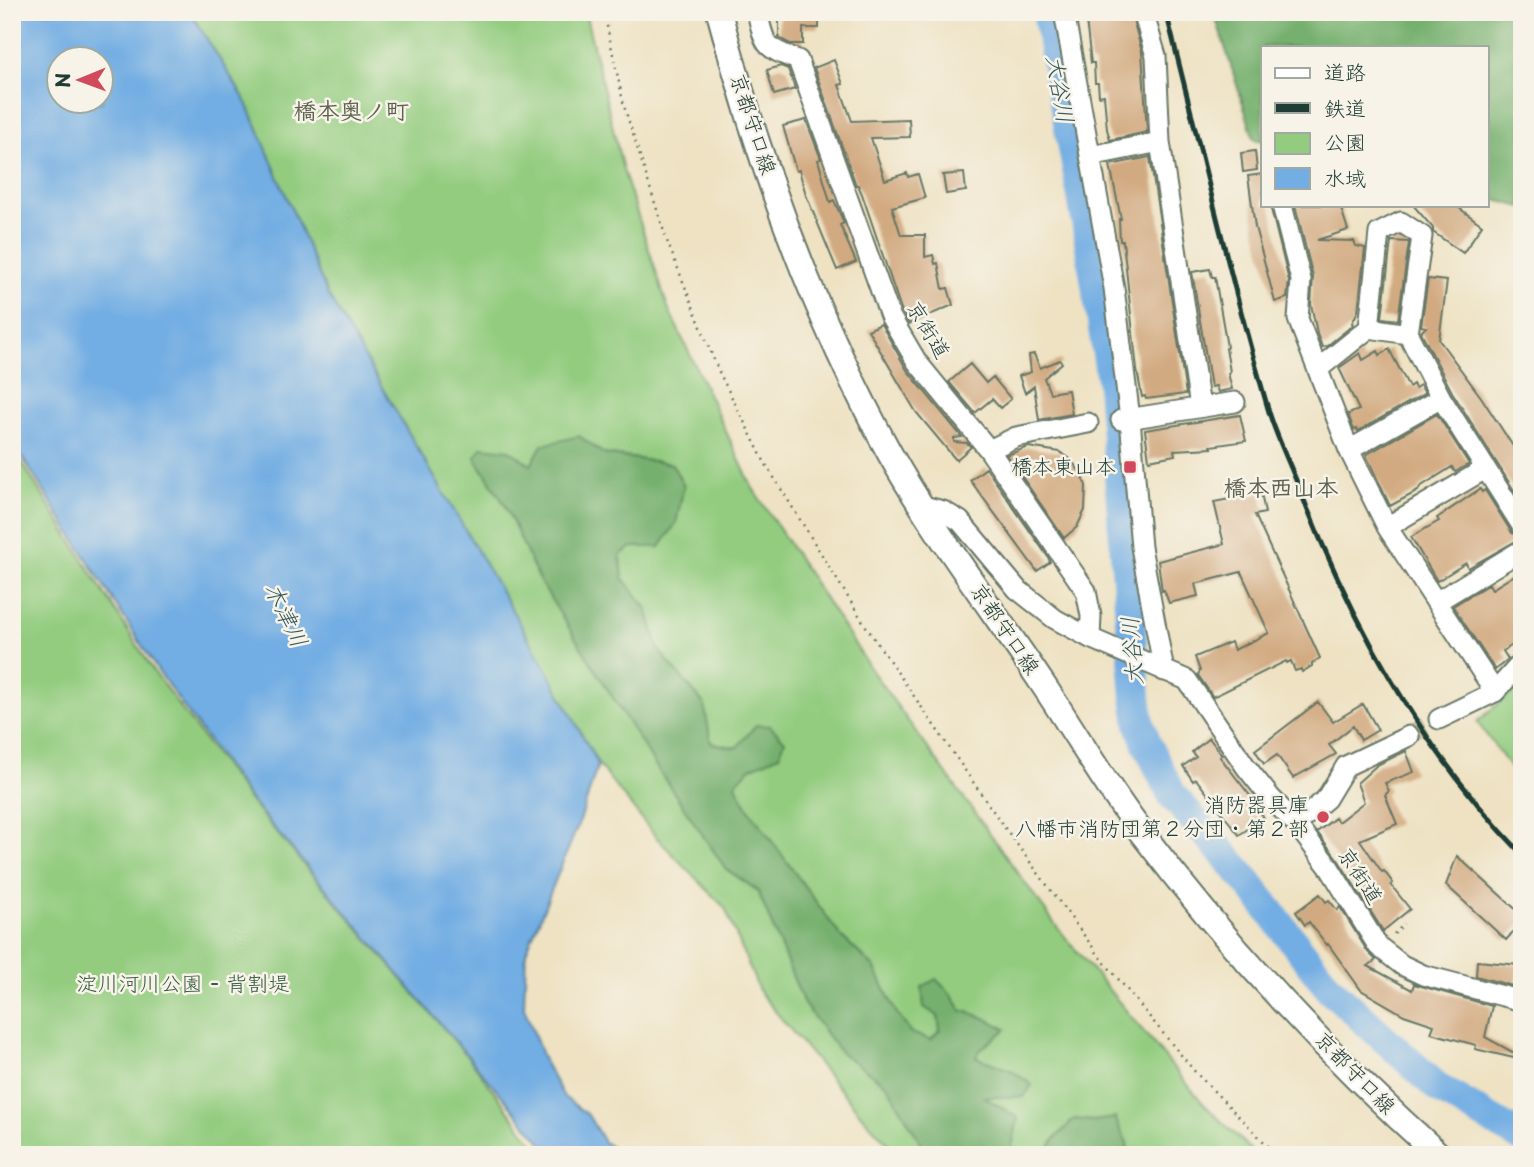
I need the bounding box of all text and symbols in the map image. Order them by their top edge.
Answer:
north arrow [46,46,116,116]
legend [1261,46,1488,206]
water label: 大谷川 [1038,52,1085,126]
text: 道路 [1324,55,1366,87]
street label: 京都守口線 [723,69,786,178]
text: N [48,73,76,88]
text: 鉄道 [1324,91,1366,123]
district label: 橋本奥ノ町 [294,92,409,127]
text: 公園 [1324,125,1366,157]
text: 水域 [1324,161,1366,193]
street label: 京街道 [900,294,960,364]
place label: 橋本東山本 [1011,449,1116,481]
marker: 橋本東山本 [1122,459,1138,475]
district label: 橋本西山本 [1224,469,1339,504]
street label: 京都守口線 [964,575,1049,680]
water label: 木津川 [256,576,318,653]
water label: 大谷川 [1111,615,1150,687]
place label: 消防器具庫 八幡市消防団第２分団・第２部 [1015,787,1309,843]
marker: 消防器具庫 八幡市消防団第２分団・第２部 [1315,809,1331,825]
street label: 京街道 [1331,840,1392,910]
park label: 淀川河川公園 - 背割堤 [77,966,289,998]
street label: 京都守口線 [1308,1023,1404,1120]

